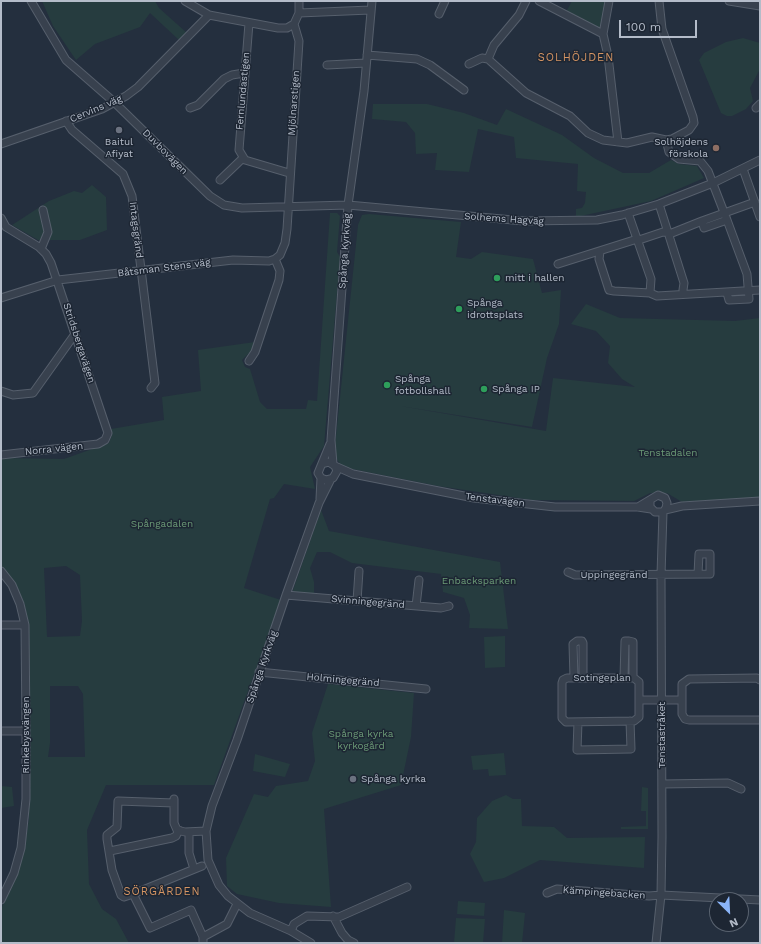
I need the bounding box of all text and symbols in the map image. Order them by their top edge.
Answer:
scale bar [621,12,699,38]
text: 100 m [626,20,661,34]
street label: Fernlundastigen [234,51,252,131]
district label: SOLHÖJDEN [538,51,614,65]
street label: Mjölnarstigen [286,70,302,136]
street label: Cervins väg [68,93,124,125]
marker: Baitul Afiyat [114,125,124,135]
street label: Duvbovägen [140,127,190,177]
place label: Baitul Afiyat [105,136,133,160]
place label: Solhöjdens förskola [654,136,708,160]
marker: Solhöjdens förskola [711,143,721,153]
street label: Intagsgränd [127,201,145,259]
street label: Solhems Hagväg [464,210,544,228]
street label: Spånga Kyrkväg [336,213,354,289]
street label: Båtsman Stens väg [117,256,211,280]
place label: mitt i hallen [505,272,564,284]
marker: mitt i hallen [492,273,502,283]
place label: Spånga idrottsplats [467,297,523,320]
street label: Stridsbergavägen [60,301,98,385]
marker: Spånga idrottsplats [454,304,464,314]
place label: Spånga fotbollshall [395,373,451,396]
marker: Spånga fotbollshall [382,380,392,390]
place label: Spånga IP [492,383,540,395]
marker: Spånga IP [479,384,489,394]
street label: Norra vägen [24,440,84,458]
park label: Tenstadalen [639,447,697,459]
street label: Tenstavägen [465,490,525,510]
park label: Spångadalen [131,518,193,530]
street label: Uppingegränd [581,569,647,581]
park label: Enbacksparken [442,575,516,587]
street label: Svinningegränd [331,593,405,611]
street label: Spånga Kyrkväg [244,629,280,705]
street label: Holmingegränd [306,671,380,689]
street label: Sotingeplan [573,672,631,684]
street label: Rinkebysvängen [20,696,32,774]
street label: Tenstastråket [656,702,668,768]
park label: Spånga kyrka kyrkogård [328,728,394,752]
place label: Spånga kyrka [361,773,426,785]
marker: Spånga kyrka [348,774,358,784]
street label: Kämpingebacken [562,884,646,902]
district label: SÖRGÅRDEN [123,885,201,899]
north arrow [709,892,749,932]
text: N [727,915,740,930]

